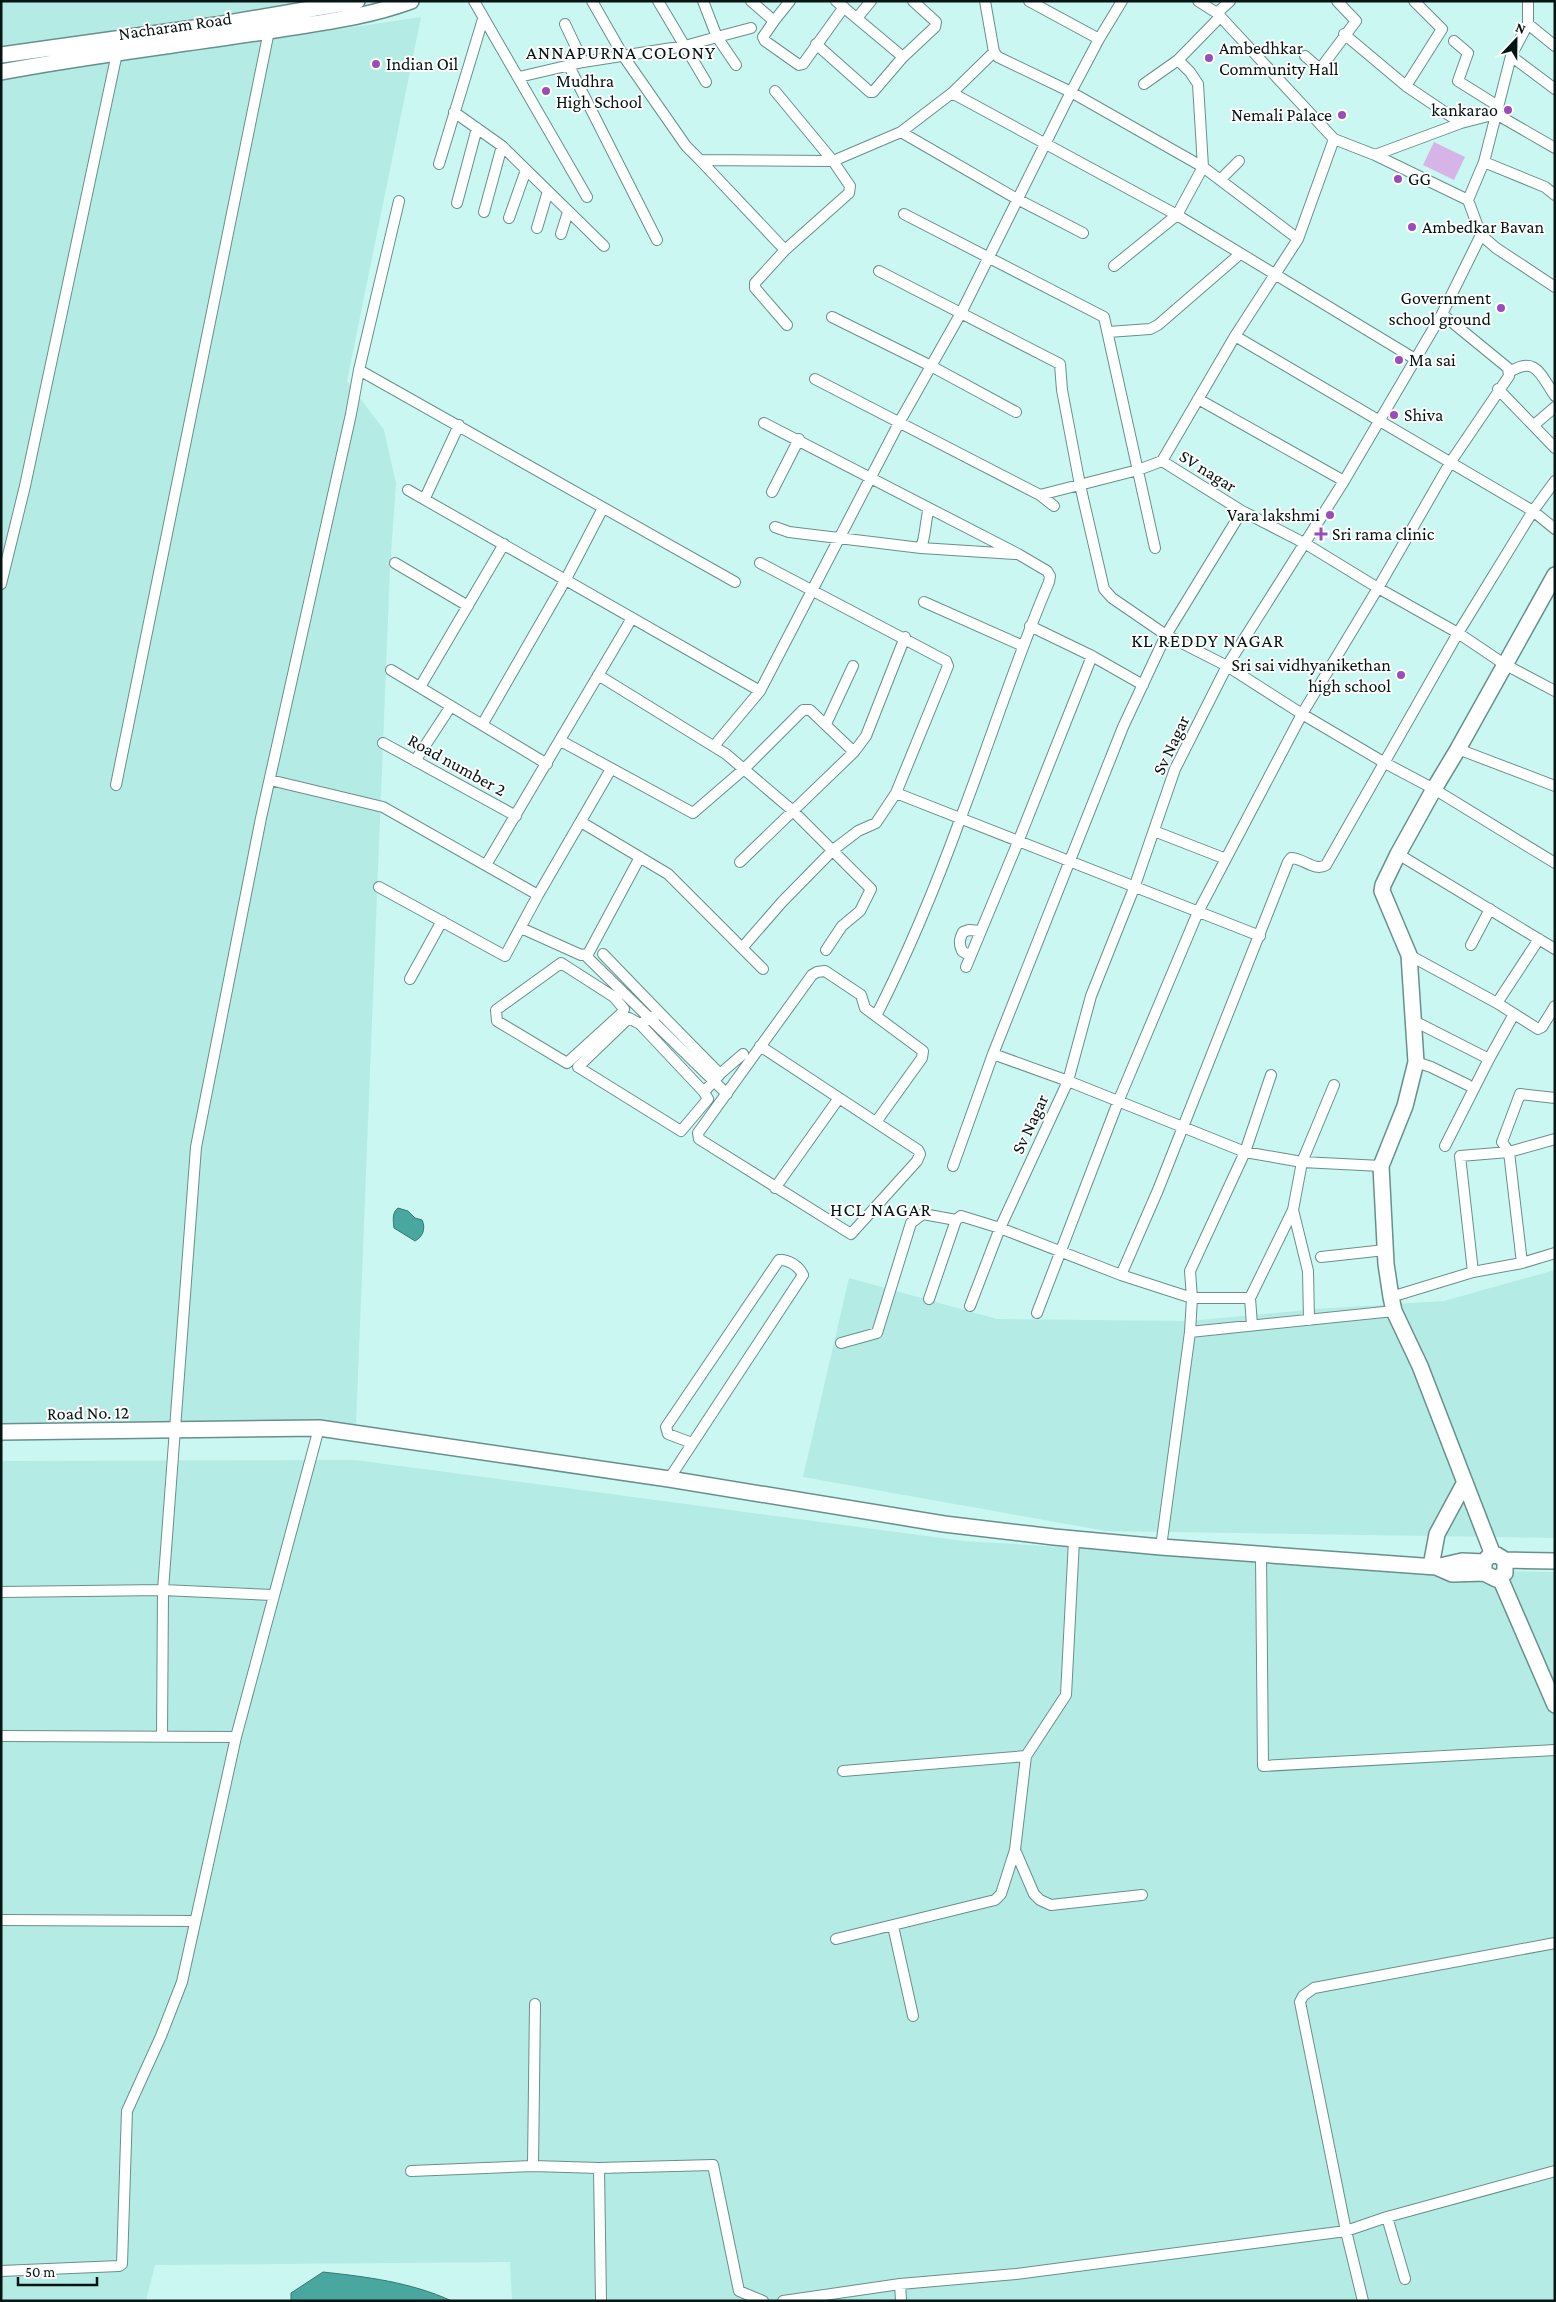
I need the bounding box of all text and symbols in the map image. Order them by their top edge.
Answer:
street label: Nacharam Road [117,8,233,44]
north arrow [1491,15,1541,65]
text: N [1513,19,1529,37]
place label: Ambedhkar Community Hall [1219,38,1339,79]
district label: ANNAPURNA COLONY [526,42,716,63]
marker: Ambedhkar Community Hall [1203,52,1215,64]
place label: Indian Oil [386,54,458,74]
marker: Indian Oil [370,58,382,70]
place label: Mudhra High School [556,71,643,112]
marker: Mudhra High School [540,85,552,97]
place label: kankarao [1431,100,1498,120]
marker: kankarao [1502,104,1514,116]
place label: Nemali Palace [1231,105,1332,125]
marker: Nemali Palace [1336,109,1348,121]
place label: GG [1408,169,1431,189]
marker: GG [1392,173,1404,185]
place label: Ambedkar Bavan [1422,217,1545,237]
marker: Ambedkar Bavan [1406,221,1418,233]
place label: Government school ground [1389,288,1492,329]
marker: Government school ground [1495,302,1507,314]
place label: Ma sai [1409,350,1456,370]
marker: Ma sai [1393,354,1405,366]
place label: Shiva [1404,405,1443,425]
marker: Shiva [1388,409,1400,421]
street label: SV nagar [1176,446,1241,497]
place label: Vara lakshmi [1227,505,1320,525]
marker: Vara lakshmi [1324,509,1336,521]
place label: Sri rama clinic [1332,524,1435,544]
marker: Sri rama clinic [1314,527,1328,541]
district label: KL REDDY NAGAR [1131,630,1285,651]
place label: Sri sai vidhyanikethan high school [1232,655,1391,696]
marker: Sri sai vidhyanikethan high school [1395,669,1407,681]
street label: Sv Nagar [1149,712,1194,778]
street label: Road number 2 [404,730,510,800]
street label: Sv Nagar [1008,1091,1053,1157]
district label: HCL NAGAR [830,1199,932,1220]
street label: Road No. 12 [47,1402,129,1424]
scale bar [18,2254,96,2286]
text: 50 m [25,2264,55,2280]

